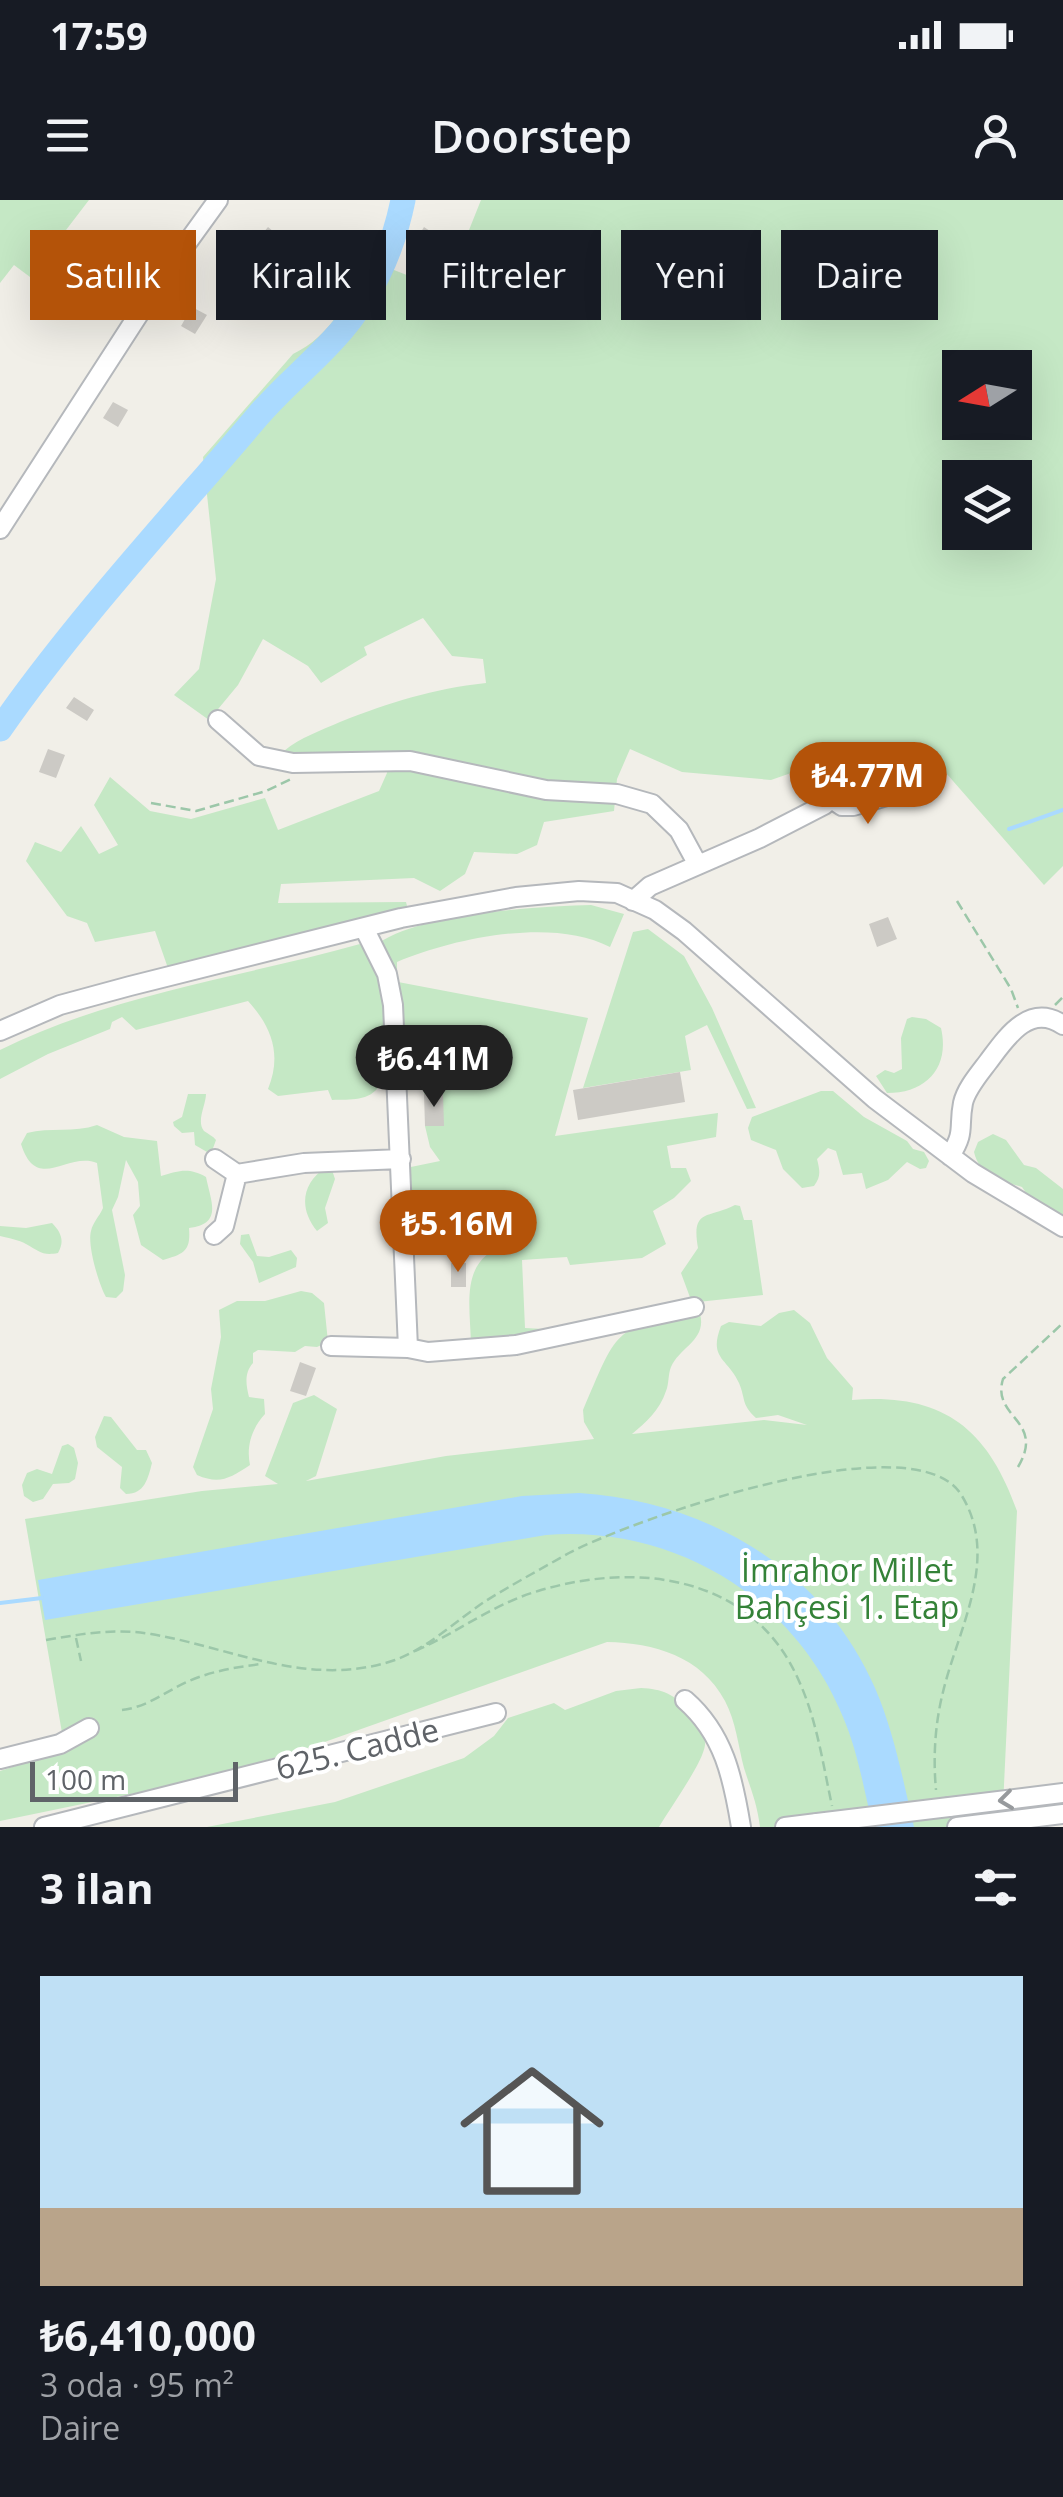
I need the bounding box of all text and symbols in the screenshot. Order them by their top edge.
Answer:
text: 17:59 [50,9,148,61]
text: Doorstep [431,105,632,166]
icon: menu [40,108,95,163]
icon: person [968,108,1023,163]
chip: Satılık [30,230,196,320]
chip: Kiralık [216,230,386,320]
chip: Filtreler [406,230,601,320]
chip: Yeni [621,230,761,320]
chip: Daire [781,230,938,320]
north arrow [942,350,1032,440]
map controls [942,350,1032,550]
button: layers [942,460,1032,550]
pin: ₺4.77M [787,742,949,827]
text: ₺4.77M [812,753,924,796]
pin: ₺6.41M [353,1025,515,1110]
text: ₺6.41M [378,1036,490,1079]
pin: ₺5.16M [377,1190,539,1275]
text: ₺5.16M [402,1201,514,1244]
park label: İmrahor Millet Bahçesi 1. Etap [735,1548,959,1628]
street label: 625. Cadde [271,1707,443,1789]
scale bar [30,1757,238,1802]
text: 100 m [45,1760,126,1798]
one-way arrow [997,1789,1013,1810]
text: 3 ilan [40,1859,154,1916]
icon: filters [968,1860,1023,1915]
icon: home [442,2041,622,2221]
text: ₺6,410,000 [40,2306,256,2363]
text: 3 oda · 95 m² [40,2363,234,2406]
text: Daire [40,2406,120,2449]

